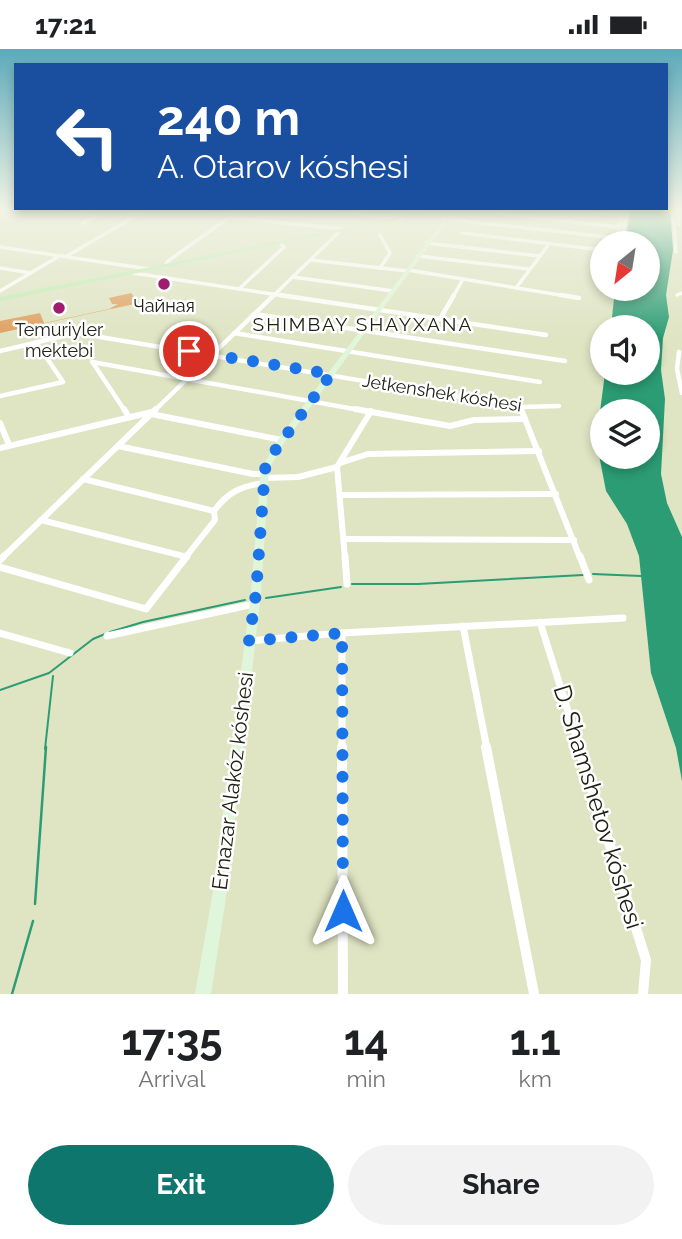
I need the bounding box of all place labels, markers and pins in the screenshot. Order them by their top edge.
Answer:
marker: Чайная [156,276,172,292]
place label: Чайная [133,295,195,316]
marker: Temuriyler mektebi [51,300,67,316]
place label: Temuriyler mektebi [15,319,104,361]
pin [159,321,219,381]

